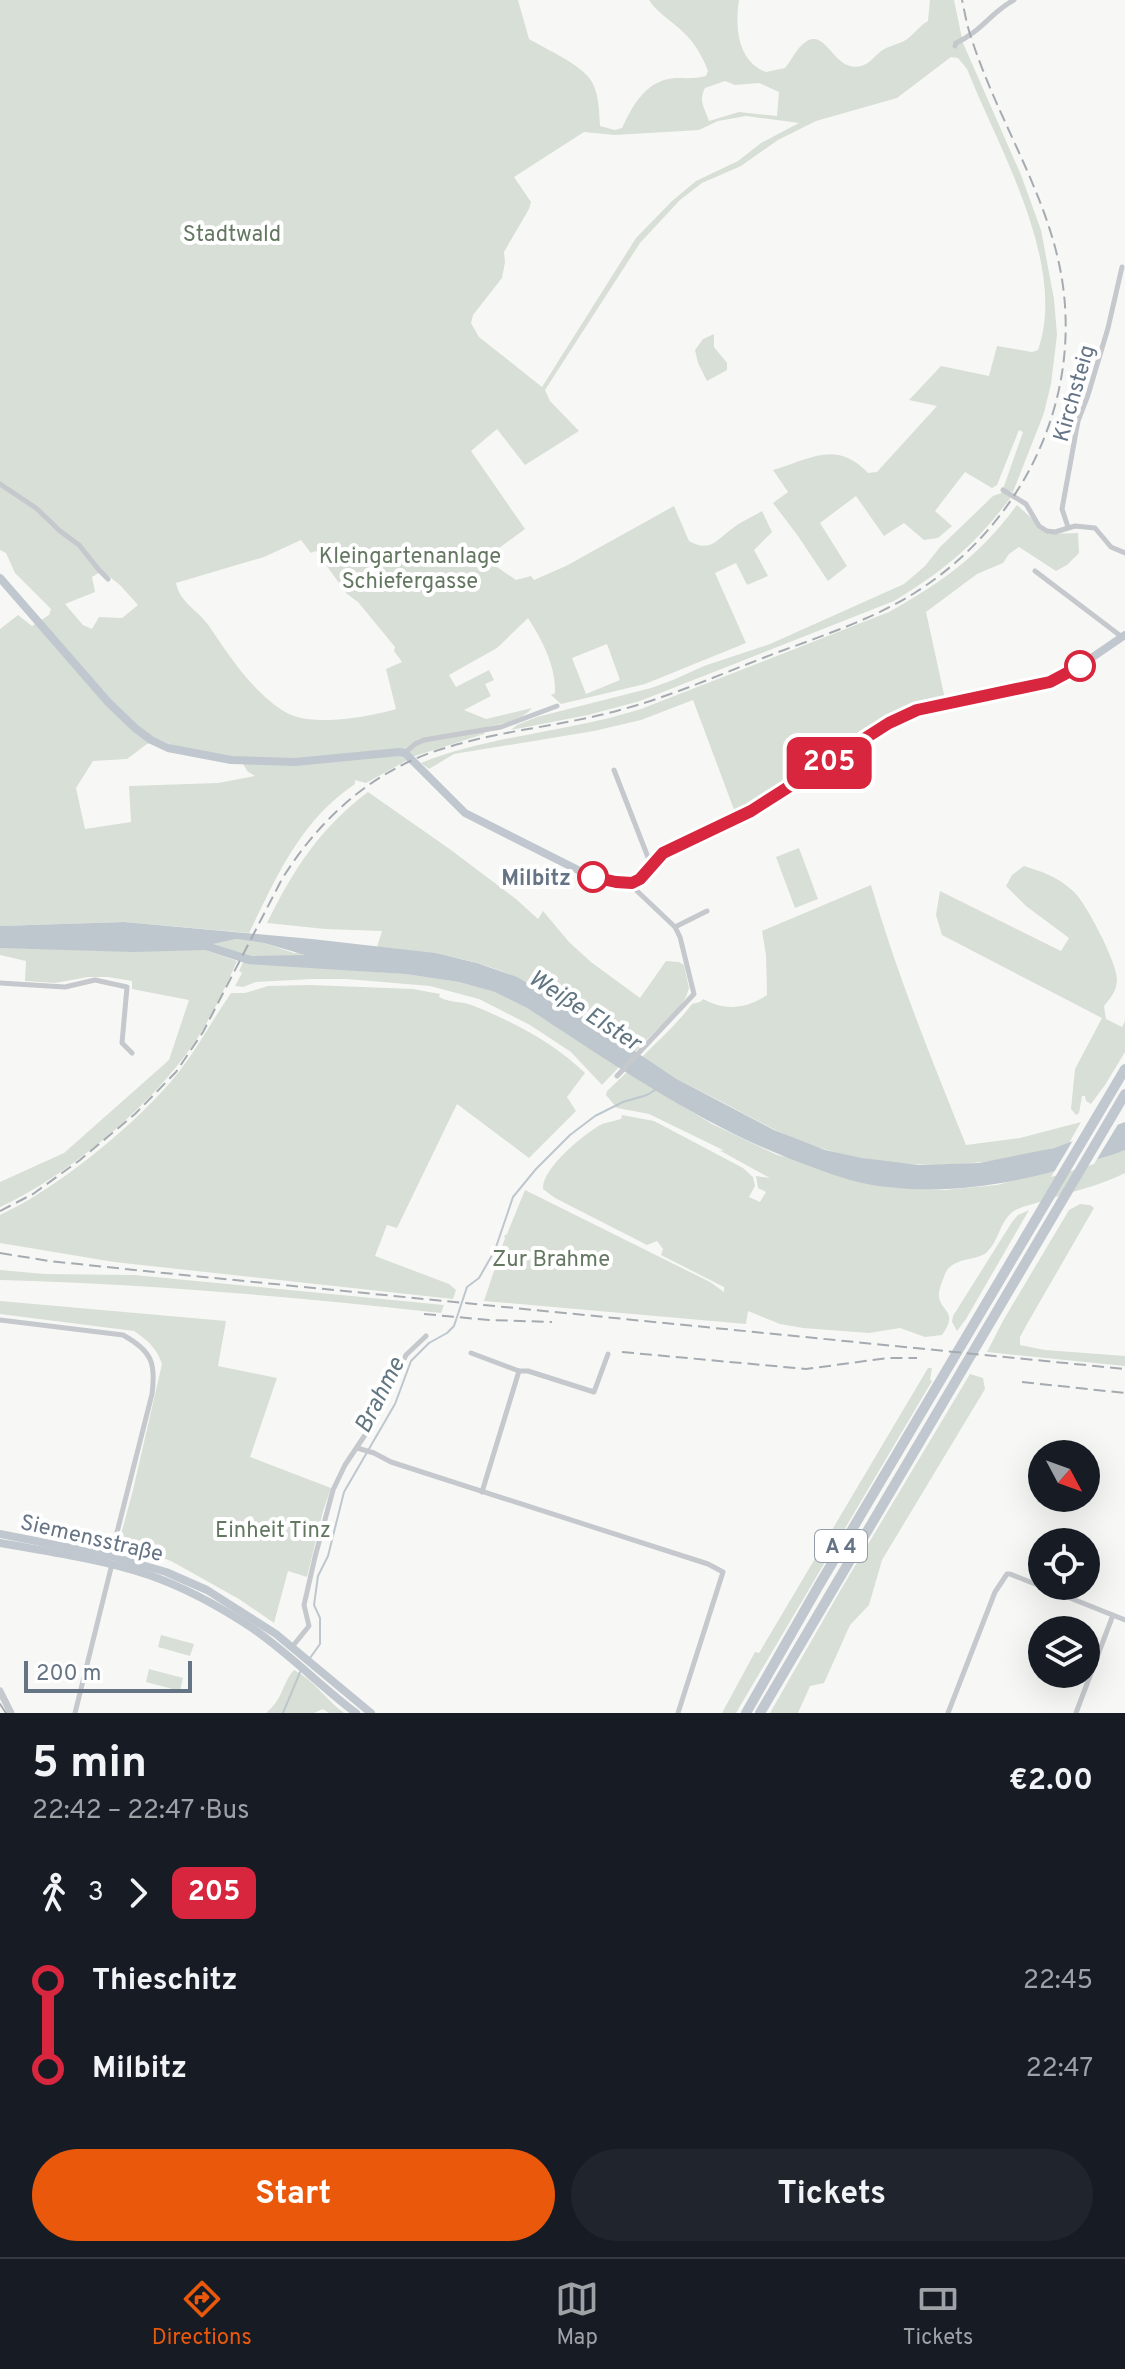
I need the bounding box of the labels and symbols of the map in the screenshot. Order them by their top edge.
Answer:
park label: Stadtwald [183,222,281,249]
street label: Kirchsteig [1049,342,1102,445]
park label: Kleingartenanlage Schiefergasse [319,544,501,596]
unlabelled marker [1065,651,1095,681]
line badge: 205 [783,737,875,789]
marker: Milbitz [578,862,608,892]
place label: Milbitz [501,866,571,893]
water label: Weiße Elster [522,964,647,1060]
park label: Zur Brahme [492,1247,610,1274]
water label: Brahme [349,1352,413,1439]
north arrow [1028,1440,1100,1512]
street label: Siemensstraße [17,1510,165,1569]
park label: Einheit Tinz [215,1518,331,1545]
road number: A 4 [815,1530,867,1562]
scale bar [24,1657,192,1693]

